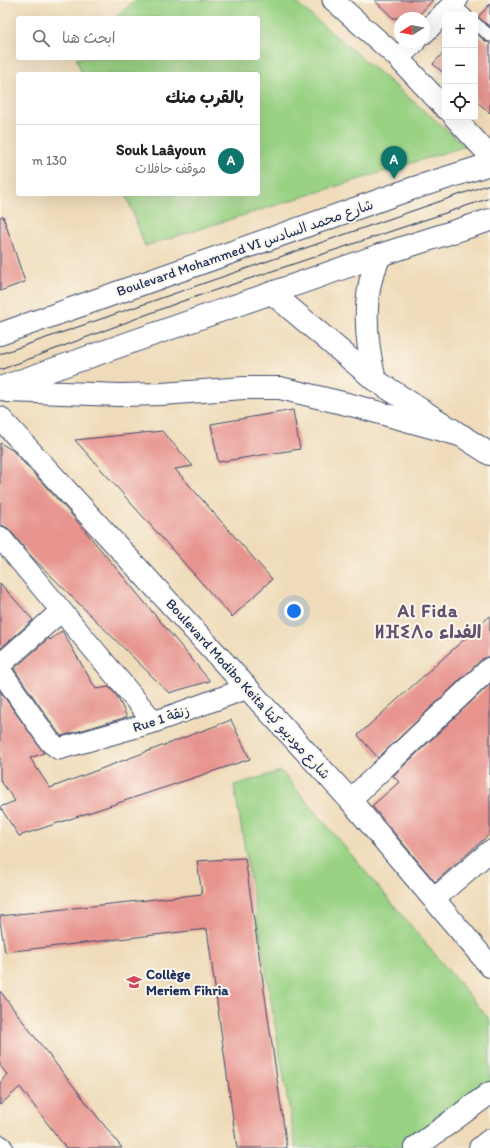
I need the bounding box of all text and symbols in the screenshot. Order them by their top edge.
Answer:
north arrow [394,12,430,48]
map controls [442,12,478,120]
button: + [442,12,478,48]
search box [16,16,260,60]
icon: search [30,27,52,49]
text: ابحث هنا [62,29,116,47]
button: − [442,48,478,84]
button: locate [442,84,478,120]
text: بالقرب منك [166,87,244,107]
text: Souk Laâyoun [116,141,206,159]
pin: A [381,146,407,179]
text: 130 m [32,153,67,168]
text: A [227,153,235,168]
text: موقف حافلات [135,161,206,176]
street label: Boulevard Mohammed VI شارع محمد السادس [114,196,376,301]
street label: Boulevard Modibo Keita شارع موديبو كيتا [162,595,334,783]
district label: Al Fida ⵍⴼⵉⴷⴰ الفداء [375,600,481,643]
your location [284,601,304,621]
street label: Rue 1 زنقة [131,702,191,736]
place label: Collège Meriem Fihria [146,966,229,999]
school or university icon: Collège Meriem Fihria [125,973,143,991]

